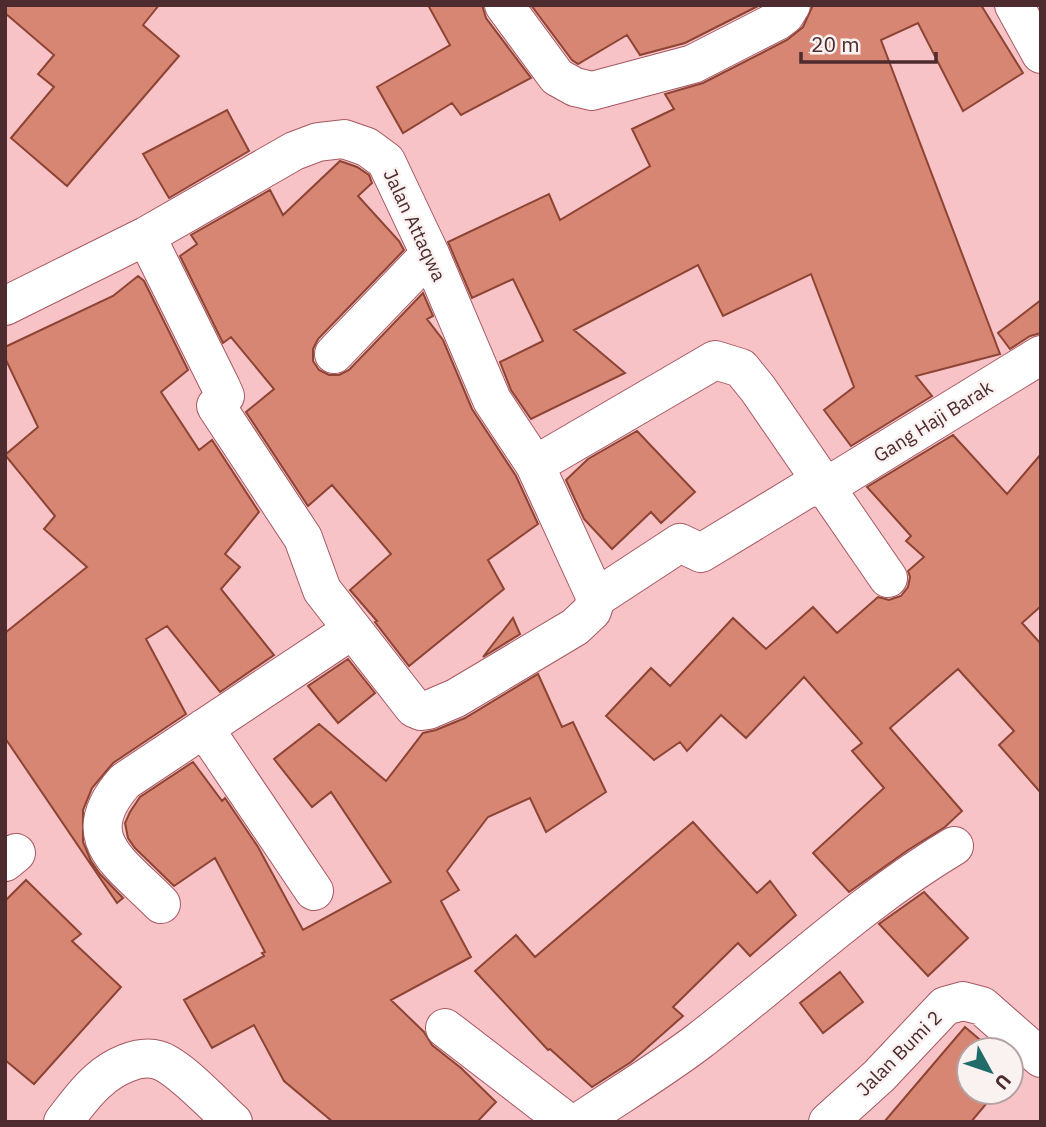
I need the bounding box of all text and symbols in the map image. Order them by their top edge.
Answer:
scale bar [801,21,936,65]
text: 20 m [811,30,860,58]
street label: Jalan Attaqwa [378,165,452,285]
street label: Gang Haji Barak [869,375,997,467]
street label: Jalan Bumi 2 [851,1005,947,1101]
north arrow [955,1036,1025,1106]
text: U [990,1069,1016,1095]

